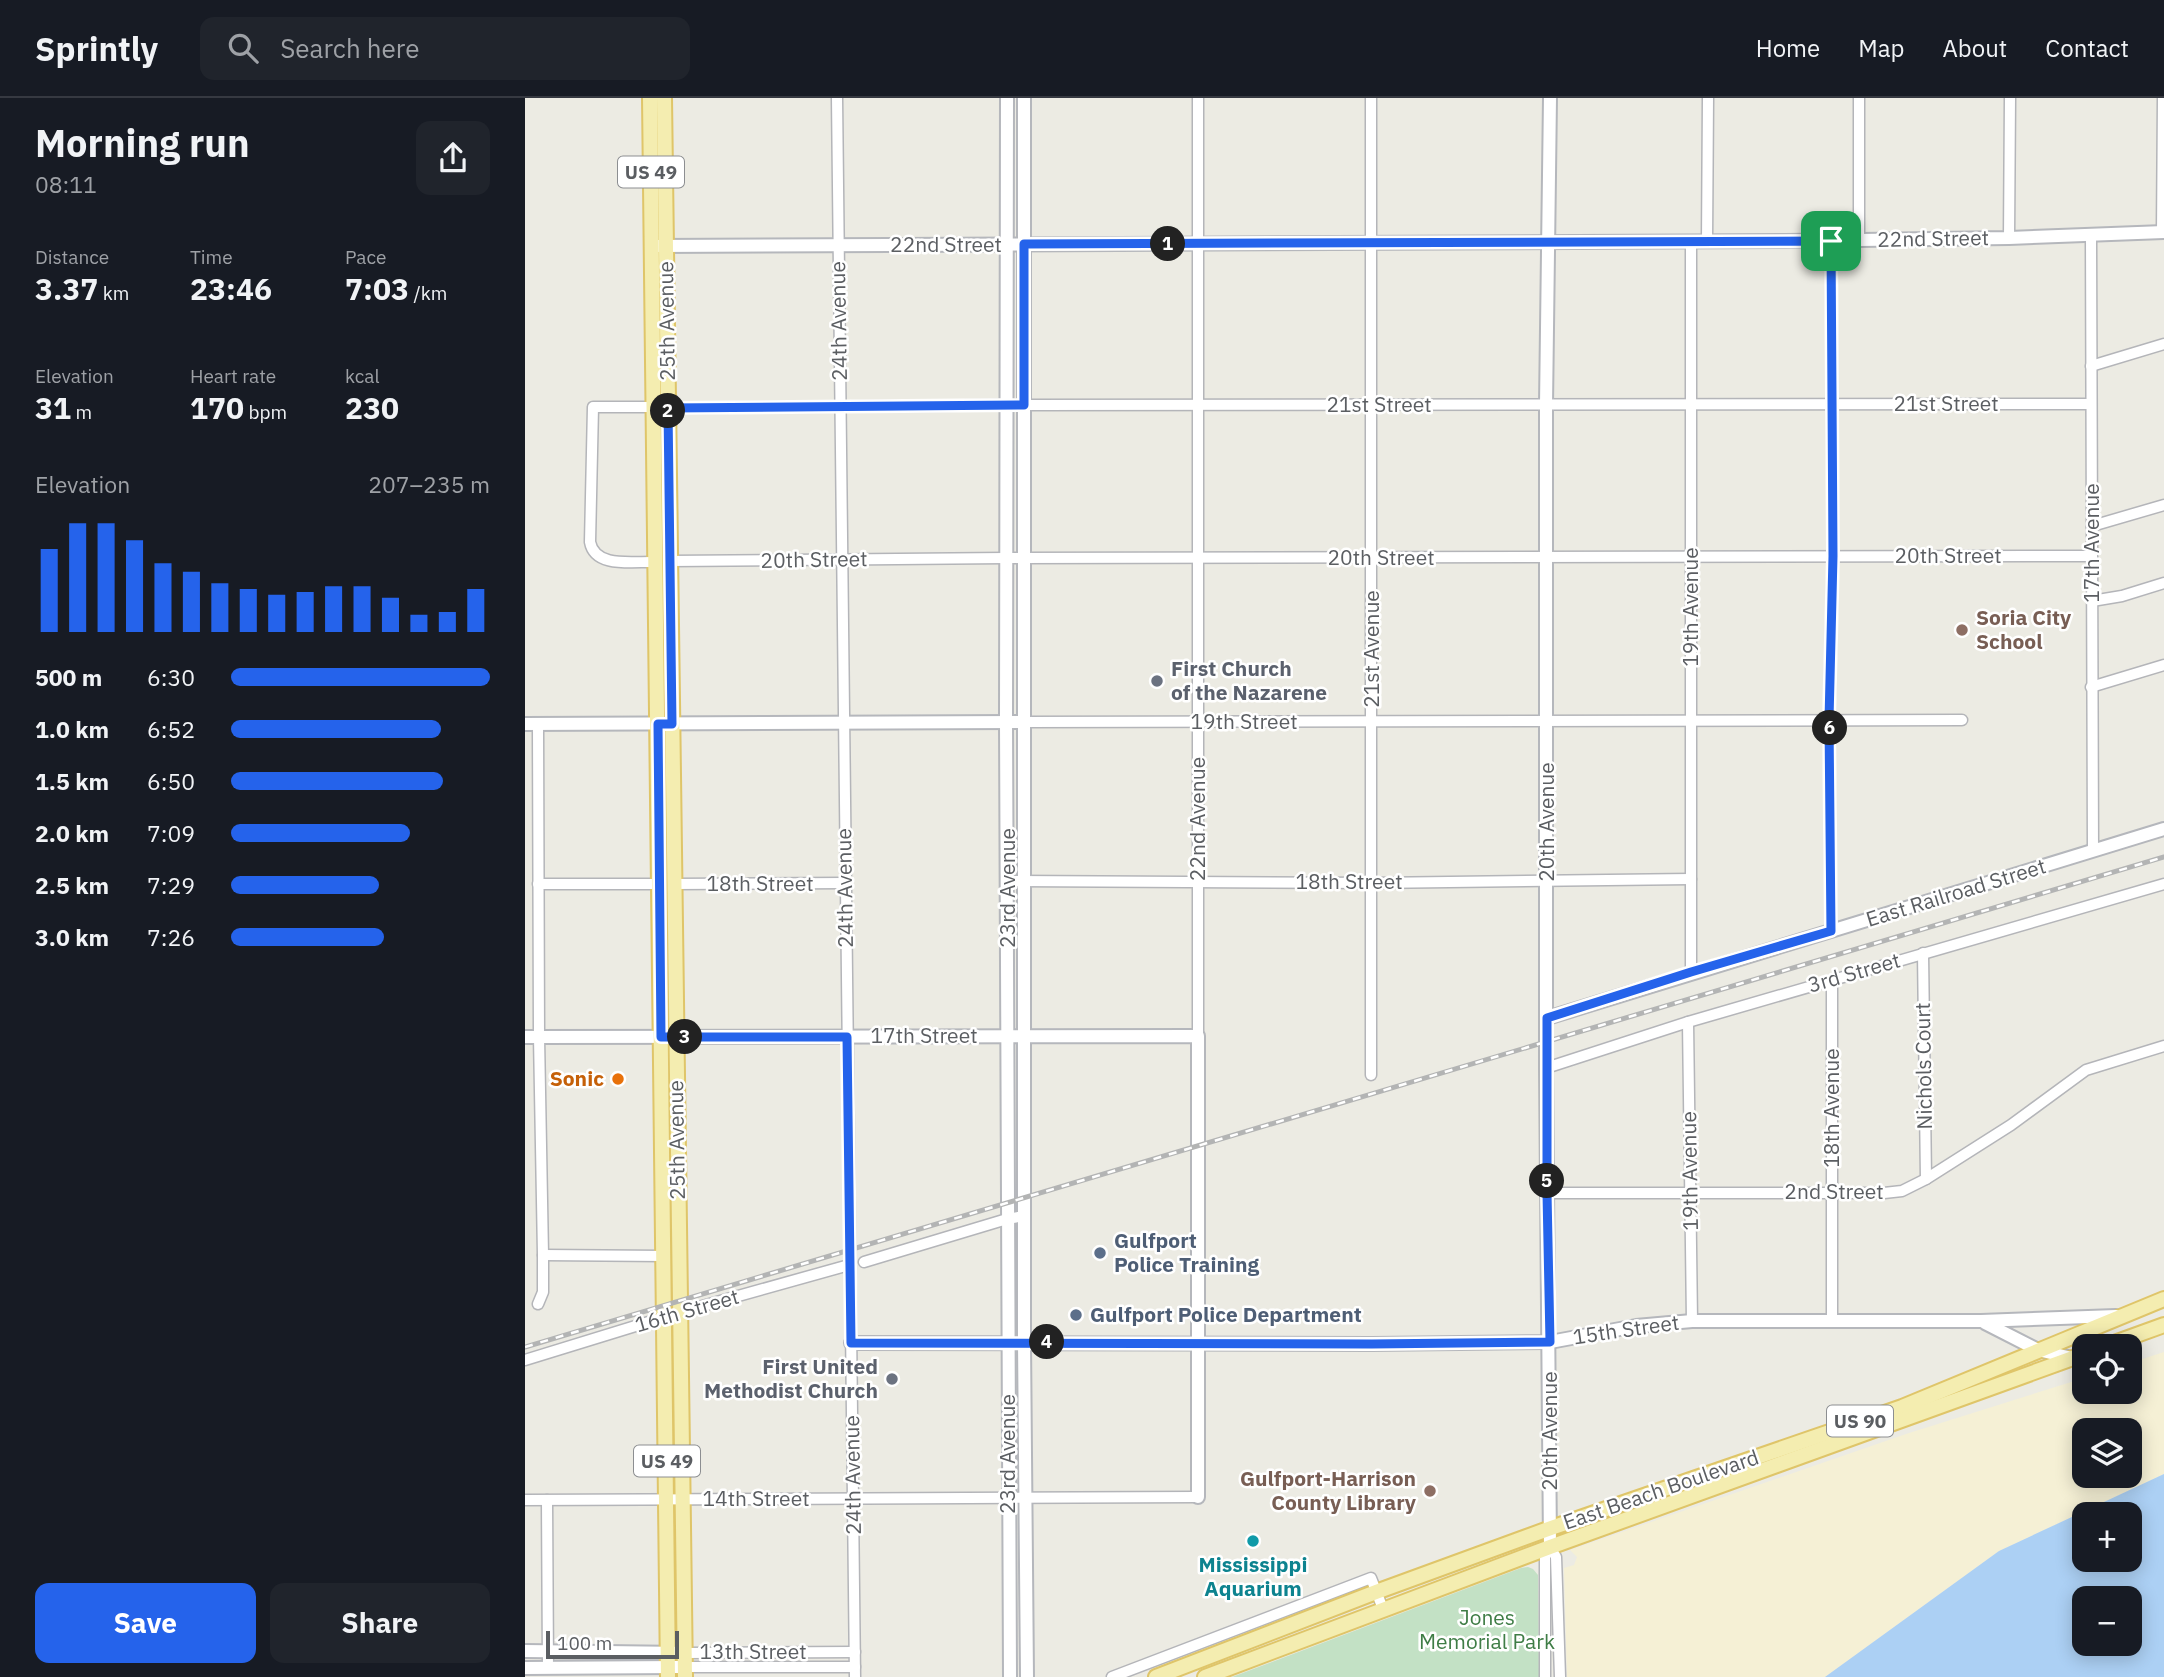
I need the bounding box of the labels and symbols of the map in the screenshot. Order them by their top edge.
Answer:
road number: US 49 [618,156,684,188]
pin [1801,211,1861,271]
street label: 22nd Street [1877,223,1989,253]
pin: 1 [1151,226,1185,262]
street label: 22nd Street [890,230,1002,258]
street label: 25th Avenue [651,261,681,381]
street label: 24th Avenue [823,261,853,381]
street label: 21st Street [1893,389,1999,417]
street label: 21st Street [1326,390,1432,418]
pin: 2 [650,394,685,428]
street label: 17th Avenue [2077,483,2105,603]
street label: 20th Street [1894,541,2002,569]
street label: 20th Street [1327,543,1435,571]
street label: 20th Street [760,544,868,574]
street label: 19th Avenue [1676,547,1704,667]
street label: 21st Avenue [1357,590,1385,708]
place label: Soria City School [1976,603,2072,655]
marker: Soria City School [1954,622,1970,638]
place label: First Church of the Nazarene [1171,654,1327,706]
marker: First Church of the Nazarene [1149,673,1165,689]
street label: 19th Street [1190,707,1298,735]
pin: 6 [1813,710,1847,746]
street label: 22nd Avenue [1183,757,1211,881]
street label: 20th Avenue [1532,762,1560,882]
street label: 24th Avenue [829,828,859,948]
street label: 23rd Avenue [993,828,1021,948]
street label: East Railroad Street [1862,851,2049,933]
street label: 18th Street [1295,867,1403,895]
street label: 18th Street [706,869,814,897]
street label: 3rd Street [1804,945,1903,999]
street label: Nichols Court [1908,1002,1938,1130]
pin: 3 [667,1020,703,1054]
street label: 17th Street [870,1021,978,1049]
street label: 18th Avenue [1817,1048,1845,1168]
place label: Sonic [550,1064,604,1092]
marker: Sonic [610,1071,626,1087]
street label: 25th Avenue [661,1080,691,1200]
street label: 19th Avenue [1674,1111,1704,1231]
pin: 5 [1529,1164,1565,1198]
street label: 2nd Street [1784,1177,1884,1205]
place label: Gulfport Police Training [1114,1226,1260,1278]
marker: Gulfport Police Training [1092,1245,1108,1261]
street label: 16th Street [631,1282,742,1338]
place label: Gulfport Police Department [1090,1300,1362,1328]
marker: Gulfport Police Department [1068,1307,1084,1323]
street label: 15th Street [1571,1308,1681,1350]
pin: 4 [1029,1324,1065,1360]
place label: First United Methodist Church [704,1352,878,1404]
marker: First United Methodist Church [884,1371,900,1387]
street label: 20th Avenue [1535,1371,1563,1491]
street label: 23rd Avenue [993,1394,1021,1514]
road number: US 90 [1827,1406,1893,1436]
street label: 24th Avenue [837,1415,867,1535]
street label: East Beach Boulevard [1559,1442,1762,1536]
road number: US 49 [634,1446,700,1476]
place label: Gulfport-Harrison County Library [1240,1464,1417,1516]
marker: Gulfport-Harrison County Library [1422,1483,1438,1499]
street label: 14th Street [702,1484,810,1512]
marker: Mississippi Aquarium [1245,1533,1261,1549]
place label: Mississippi Aquarium [1199,1550,1307,1602]
park label: Jones Memorial Park [1419,1603,1555,1655]
scale bar [546,1628,679,1660]
street label: 13th Street [699,1637,807,1665]

